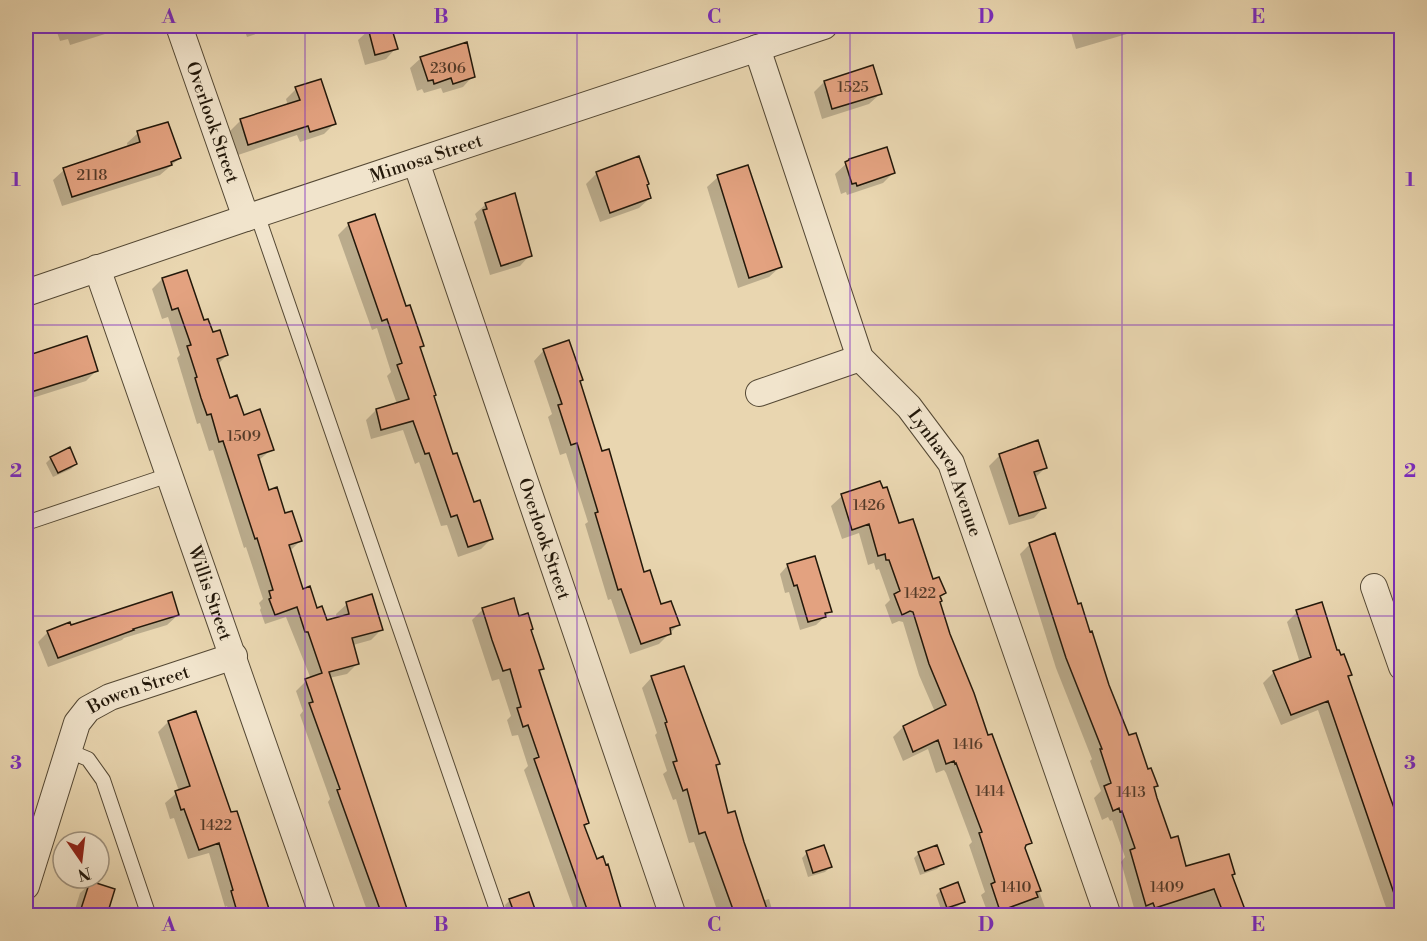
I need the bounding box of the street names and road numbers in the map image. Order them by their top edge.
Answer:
street label: Overlook Street [180,59,244,187]
street label: Mimosa Street [367,129,486,188]
street label: Lynhaven Avenue [902,404,987,540]
street label: Overlook Street [513,475,576,603]
street label: Willis Street [182,542,237,644]
street label: Bowen Street [83,660,193,720]

